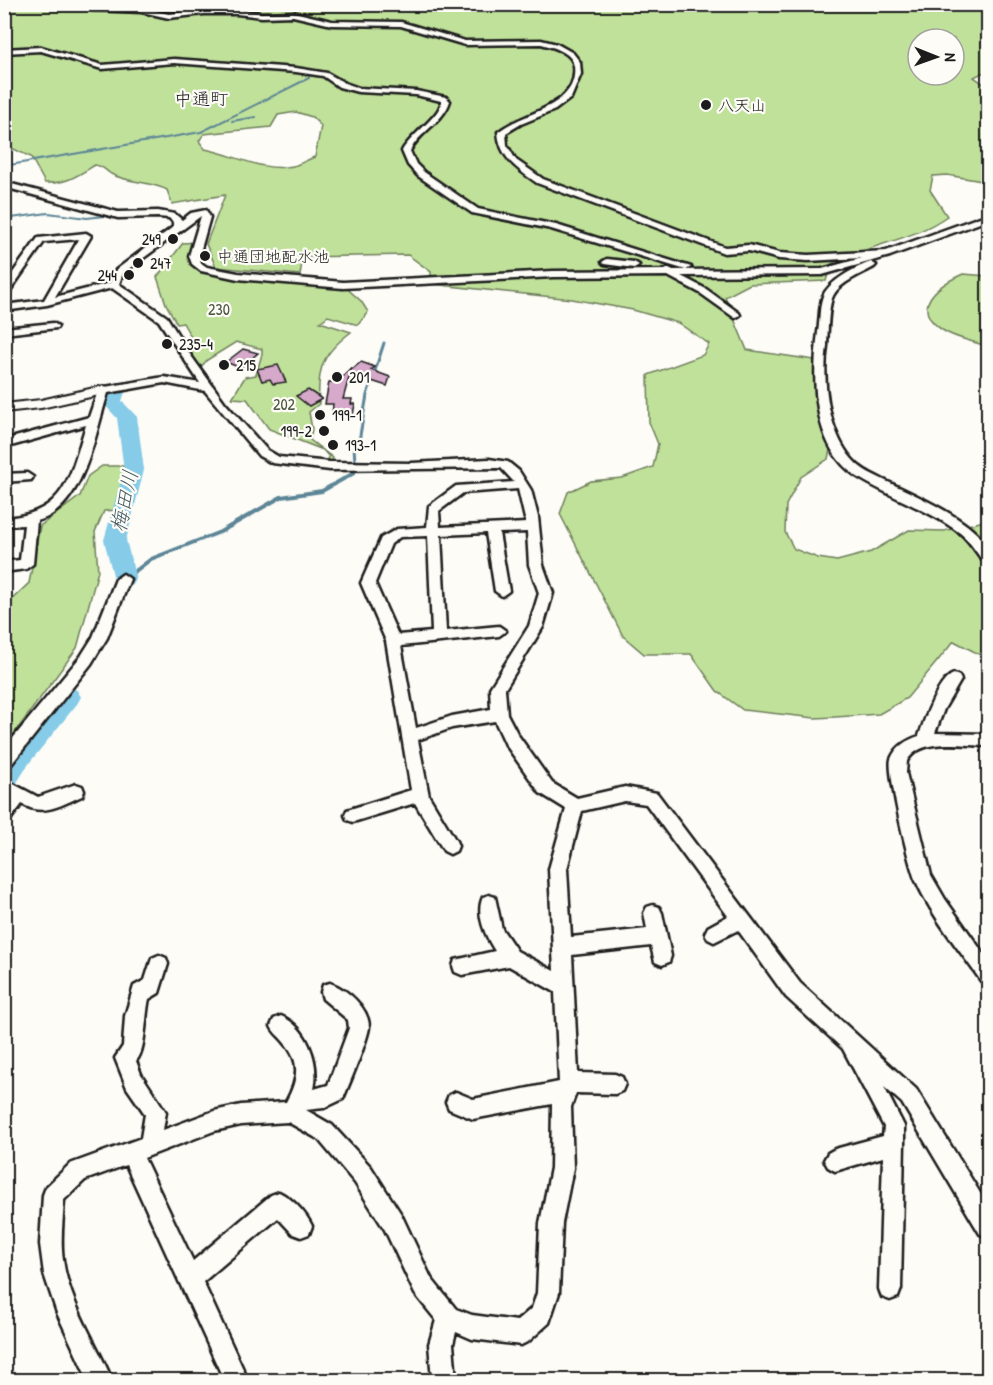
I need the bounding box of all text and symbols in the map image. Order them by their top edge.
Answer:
north arrow [906,27,966,87]
text: N [940,53,962,62]
district label: 中通町 [174,86,228,111]
place label: 八天山 [718,94,766,116]
marker: 八天山 [699,98,713,112]
place label: 249 [142,228,161,250]
marker: 249 [166,232,180,246]
place label: 中通団地配水池 [217,245,329,267]
marker: 中通団地配水池 [198,249,212,263]
place label: 247 [150,252,171,274]
marker: 247 [131,256,145,270]
place label: 244 [98,264,117,286]
marker: 244 [122,268,136,282]
park label: 230 [208,298,230,320]
place label: 235-4 [179,333,213,355]
marker: 235-4 [160,337,174,351]
place label: 215 [236,354,256,376]
marker: 215 [217,358,231,372]
place label: 201 [349,366,370,388]
marker: 201 [330,370,344,384]
park label: 202 [273,393,296,415]
place label: 199-1 [332,404,362,426]
marker: 199-1 [313,408,327,422]
place label: 199-2 [280,420,313,442]
marker: 199-2 [317,424,331,438]
place label: 193-1 [345,434,376,456]
marker: 193-1 [326,438,340,452]
water label: 梅田川 [103,467,145,535]

